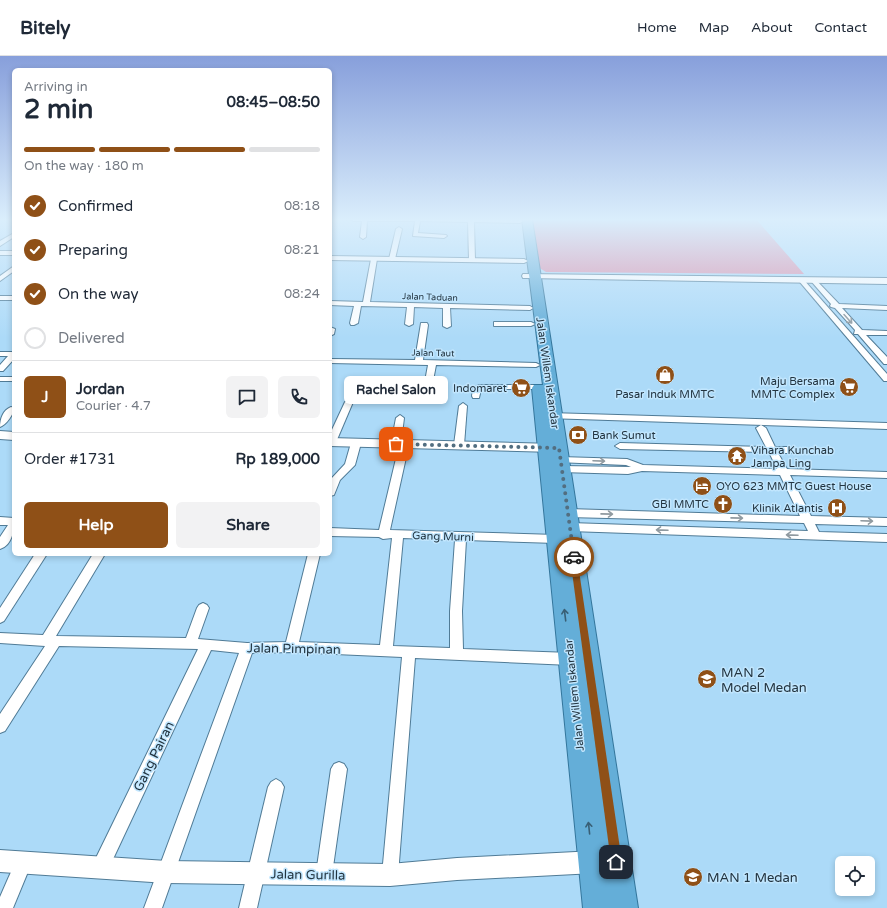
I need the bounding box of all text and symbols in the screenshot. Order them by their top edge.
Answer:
text: Bitely [20,17,71,39]
text: Home [637,19,677,36]
text: Map [699,19,729,36]
text: About [751,19,793,36]
text: Contact [815,19,867,36]
text: Arriving in [24,79,88,95]
text: 08:45–08:50 [227,93,320,111]
text: 2 min [24,94,93,125]
text: On the way · 180 m [24,158,144,174]
icon: check [24,195,46,217]
text: Confirmed [58,197,133,215]
text: 08:18 [284,198,320,214]
icon: check [24,239,46,261]
text: Preparing [58,241,128,259]
text: 08:21 [284,242,320,258]
icon: check [24,283,46,305]
text: On the way [58,285,138,303]
text: 08:24 [284,286,320,302]
street label: Jalan Taduan [402,291,458,304]
one-way arrow [844,314,853,324]
street label: Jalan Willem Iskandar [533,316,562,430]
text: Delivered [58,329,125,347]
street label: Jalan Taut [411,348,455,359]
shop icon: Pasar Induk MMTC [654,364,676,386]
place label: Maju Bersama MMTC Complex [751,375,835,401]
button: chat [226,376,268,418]
button: phone [278,376,320,418]
callout: Rachel Salon [344,376,448,404]
supermarket icon: Maju Bersama MMTC Complex [838,376,860,398]
supermarket icon: Indomaret [510,377,532,399]
text: Jordan [76,380,125,398]
text: Rachel Salon [356,382,436,398]
place label: Indomaret [453,382,507,395]
text: J [42,388,49,406]
place label: Pasar Induk MMTC [615,388,715,401]
text: Courier · 4.7 [76,398,151,414]
bank icon: Bank Sumut [567,424,589,446]
pin [379,427,413,461]
place label: Bank Sumut [592,429,656,442]
icon: bag [385,433,407,455]
place label: Vihara Kunchab Jampa Ling [751,444,834,470]
temple icon: Vihara Kunchab Jampa Ling [726,445,748,467]
text: Order #1731 [24,450,116,468]
text: Rp 189,000 [236,450,320,468]
one-way arrow [592,458,605,465]
hotel icon: OYO 623 MMTC Guest House [691,475,713,497]
place label: OYO 623 MMTC Guest House [716,480,871,493]
church icon: GBI MMTC [712,493,734,515]
hospital icon: Klinik Atlantis [826,497,848,519]
place label: GBI MMTC [652,498,709,511]
button: Help [24,502,168,548]
button: Share [176,502,320,548]
place label: Klinik Atlantis [752,502,823,515]
one-way arrow [600,511,613,518]
one-way arrow [730,514,743,522]
one-way arrow [860,517,873,525]
one-way arrow [656,526,669,534]
street label: Gang Murni [412,529,474,544]
one-way arrow [786,531,799,538]
courier [554,537,594,577]
icon: car [563,546,585,568]
one-way arrow [561,609,568,622]
street label: Jalan Willem Iskandar [562,638,587,752]
street label: Jalan Pimpinan [247,640,341,658]
place label: MAN 2 Model Medan [721,665,807,696]
school or university icon: MAN 2 Model Medan [696,668,718,690]
street label: Gang Pairan [130,719,178,794]
one-way arrow [585,821,592,834]
pin [599,845,633,879]
icon: home [605,851,627,873]
map controls [835,856,875,896]
button: locate [835,856,875,896]
street label: Jalan Gurilla [270,866,346,884]
school or university icon: MAN 1 Medan [682,866,704,888]
place label: MAN 1 Medan [707,870,798,886]

